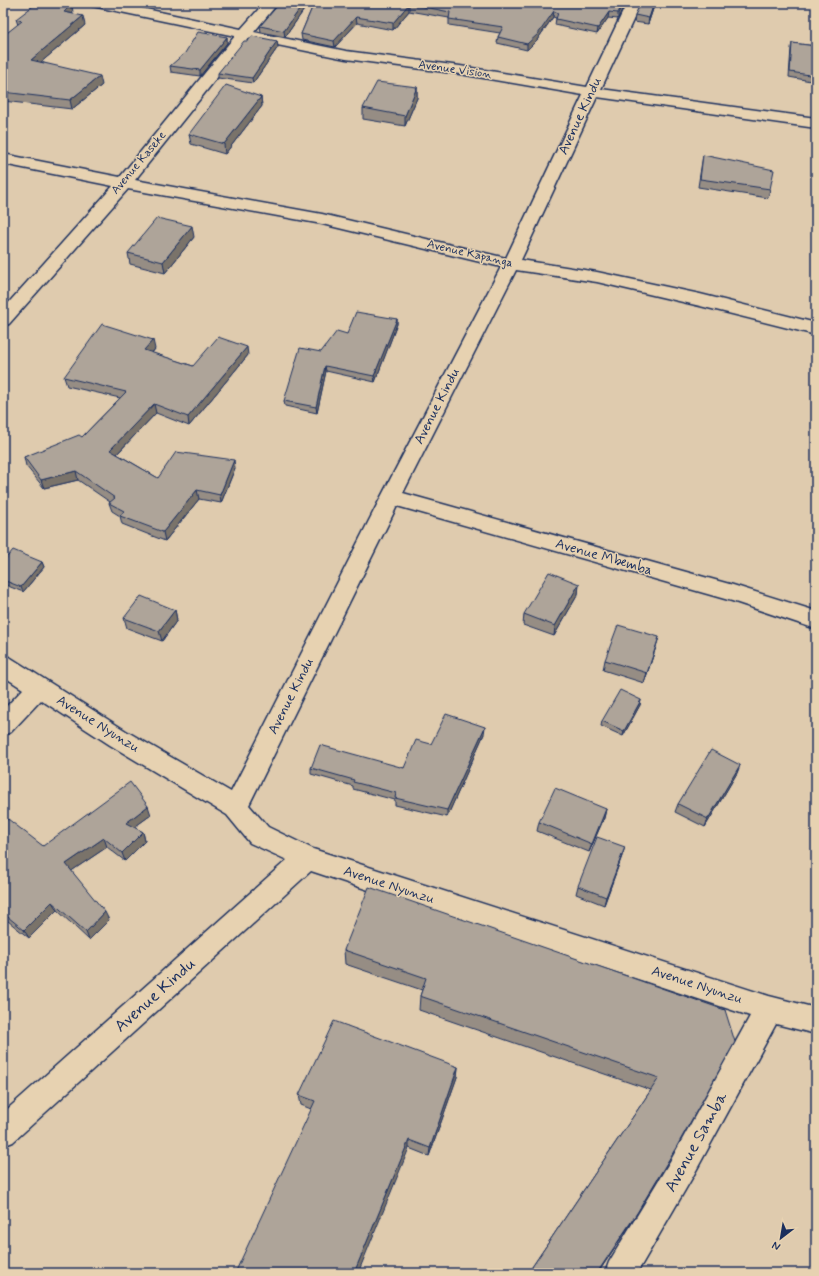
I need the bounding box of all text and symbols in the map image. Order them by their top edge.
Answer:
street label: Avenue Vision [417,57,493,83]
street label: Avenue Kindu [554,74,606,158]
street label: Avenue Kaseke [108,128,170,198]
street label: Avenue Kapanga [425,236,515,272]
street label: Avenue Kindu [410,364,464,447]
street label: Avenue Mbemba [553,535,655,579]
street label: Avenue Kindu [264,654,318,737]
street label: Avenue Nyunzu [53,691,143,757]
street label: Avenue Nyunzu [341,862,437,908]
street label: Avenue Kindu [110,953,200,1037]
street label: Avenue Nyunzu [649,962,745,1008]
street label: Avenue Samba [659,1087,733,1196]
north arrow [761,1218,801,1258]
text: N [770,1238,783,1254]

